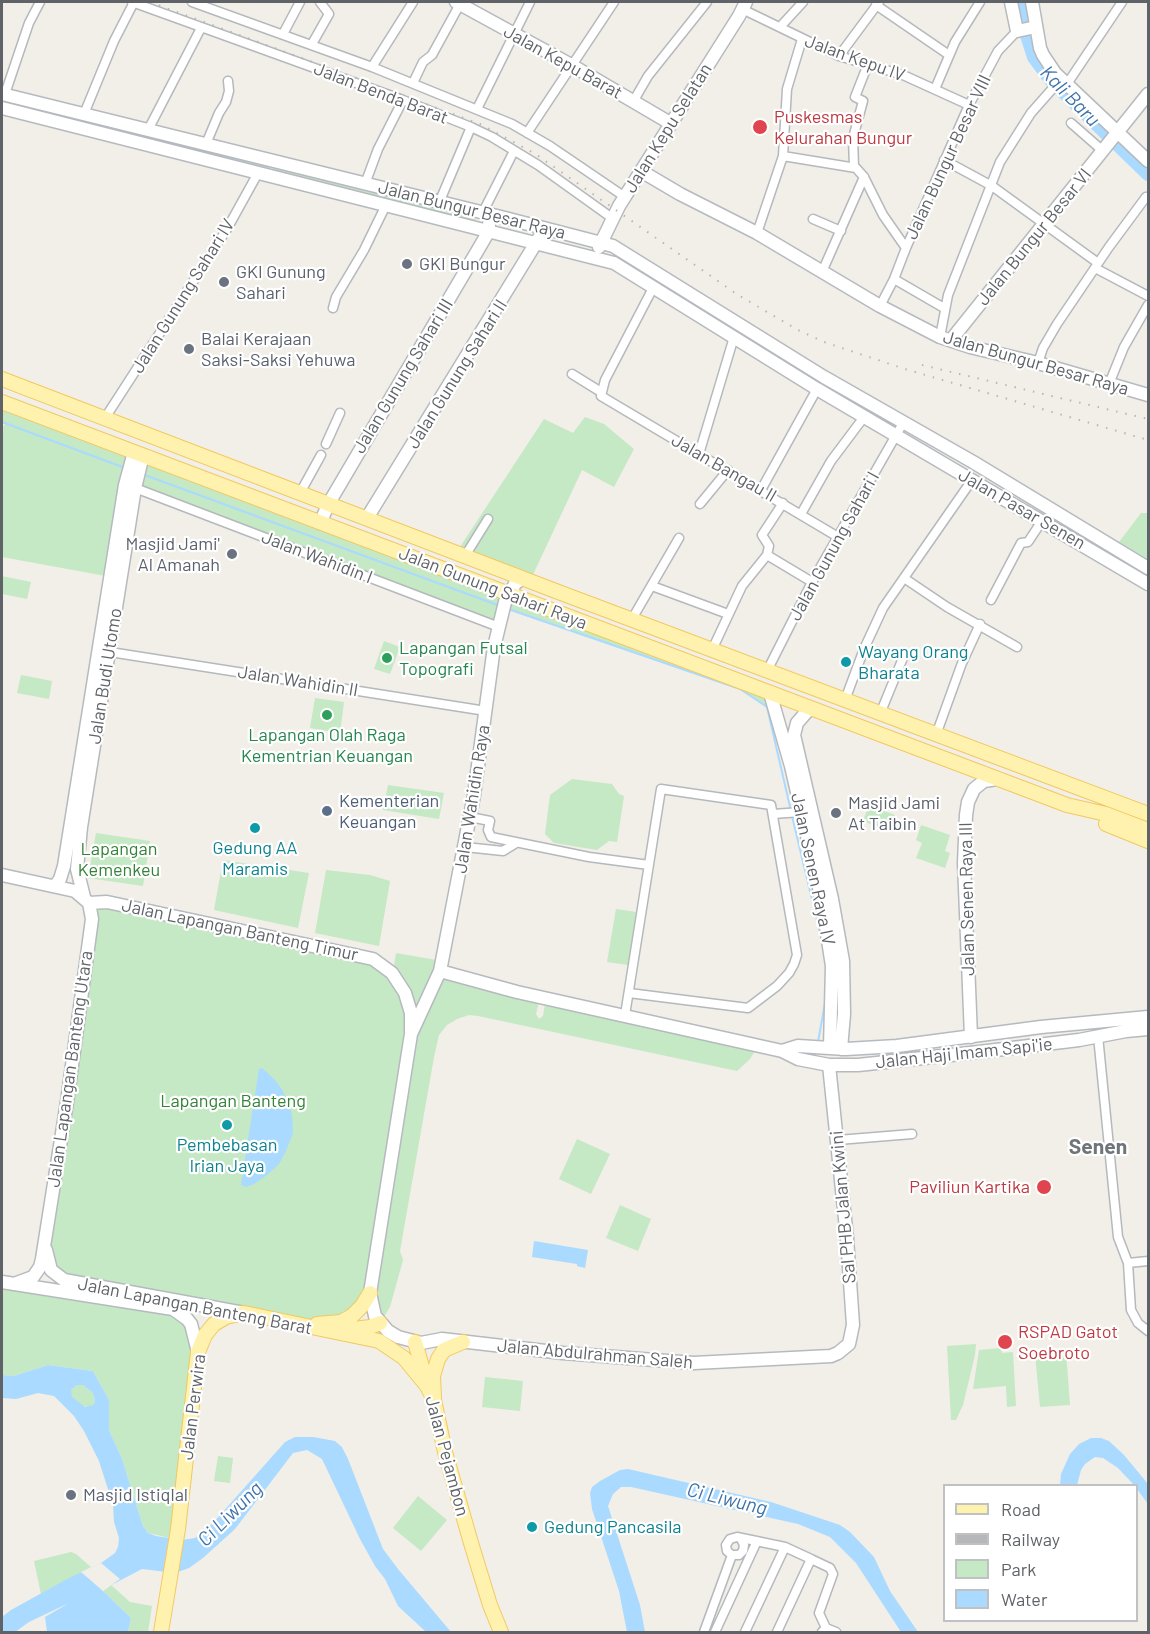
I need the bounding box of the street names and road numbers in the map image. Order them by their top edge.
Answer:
street label: Jalan Kepu Barat [500,20,626,104]
street label: Jalan Kepu IV [802,30,908,86]
street label: Jalan Benda Barat [311,57,451,129]
street label: Jalan Kepu Selatan [619,59,717,197]
street label: Jalan Bungur Besar VIII [900,71,996,243]
street label: Jalan Bungur Besar VI [972,164,1096,310]
street label: Jalan Bungur Besar Raya [376,176,568,244]
street label: Jalan Gunung Sahari IV [127,215,239,377]
street label: Jalan Gunung Sahari III [348,295,458,457]
street label: Jalan Gunung Sahari II [402,295,512,453]
street label: Jalan Bungur Besar Raya [941,326,1131,400]
street label: Jalan Bangau II [668,429,780,507]
street label: Jalan Pasar Senen [955,464,1089,554]
street label: Jalan Gunung Sahari I [784,468,884,624]
street label: Jalan Wahidin I [258,526,376,588]
street label: Jalan Gunung Sahari Raya [396,542,590,634]
street label: Jalan Budi Utomo [84,607,126,745]
street label: Jalan Wahidin II [236,661,360,701]
street label: Jalan Wahidin Raya [450,723,494,875]
street label: Jalan Senen Raya IV [786,791,840,947]
street label: Jalan Senen Raya III [955,822,979,976]
street label: Jalan Lapangan Banteng Timur [120,894,360,966]
street label: Jalan Lapangan Banteng Utara [43,949,97,1189]
street label: Jalan Haji Imam Sapi'ie [874,1033,1054,1073]
street label: Sal PHB Jalan Kwini [826,1130,860,1284]
street label: Jalan Lapangan Banteng Barat [76,1273,314,1339]
street label: Jalan Abdulrahman Saleh [496,1335,694,1373]
street label: Jalan Perwira [176,1353,210,1461]
street label: Jalan Pejambon [421,1393,473,1519]

